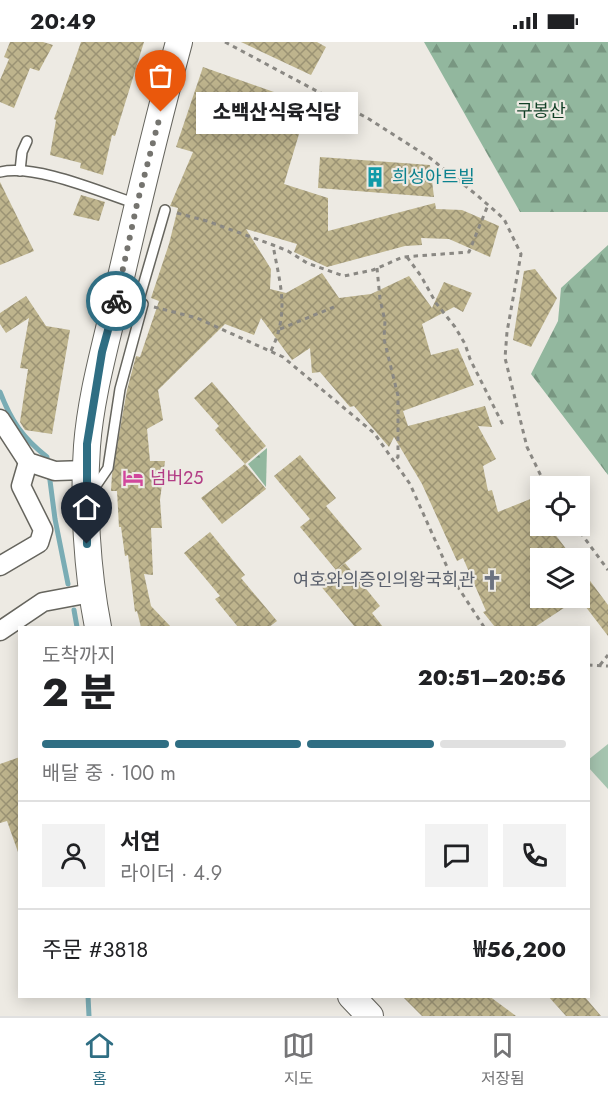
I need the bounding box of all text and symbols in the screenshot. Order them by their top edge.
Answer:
text: 20:49 [30,5,96,37]
pin [135,50,186,112]
icon: bag [144,59,177,92]
callout: 소백산식육식당 [197,91,359,133]
text: 소백산식육식당 [213,98,341,127]
park label: 구봉산 [516,98,566,124]
place label: 희성아트빌 [392,164,475,190]
building icon: 희성아트빌 [363,165,387,189]
courier [86,271,146,331]
icon: bike [100,285,133,318]
place label: 넘버25 [150,465,204,491]
hotel icon: 넘버25 [121,466,145,490]
map controls [530,476,590,608]
button: locate [530,476,590,536]
pin [61,482,112,544]
icon: home [70,491,103,524]
button: layers [530,548,590,608]
place label: 여호와의증인의왕국회관 [293,567,475,593]
church icon: 여호와의증인의왕국회관 [480,568,504,592]
text: 도착까지 [42,641,116,670]
text: 20:51–20:56 [418,661,566,693]
text: 2 분 [42,664,116,721]
text: 배달 중 · 100 m [42,759,176,788]
button: person [42,824,105,887]
button: chat [425,824,488,887]
button: phone [503,824,566,887]
text: 서연 [120,825,160,857]
text: 라이더 · 4.9 [120,859,222,888]
text: 주문 #3818 [42,933,148,965]
text: ₩56,200 [473,933,566,965]
tab: 홈 [83,1029,116,1090]
tab: 지도 [282,1029,315,1090]
tab: 저장됨 [481,1029,525,1090]

